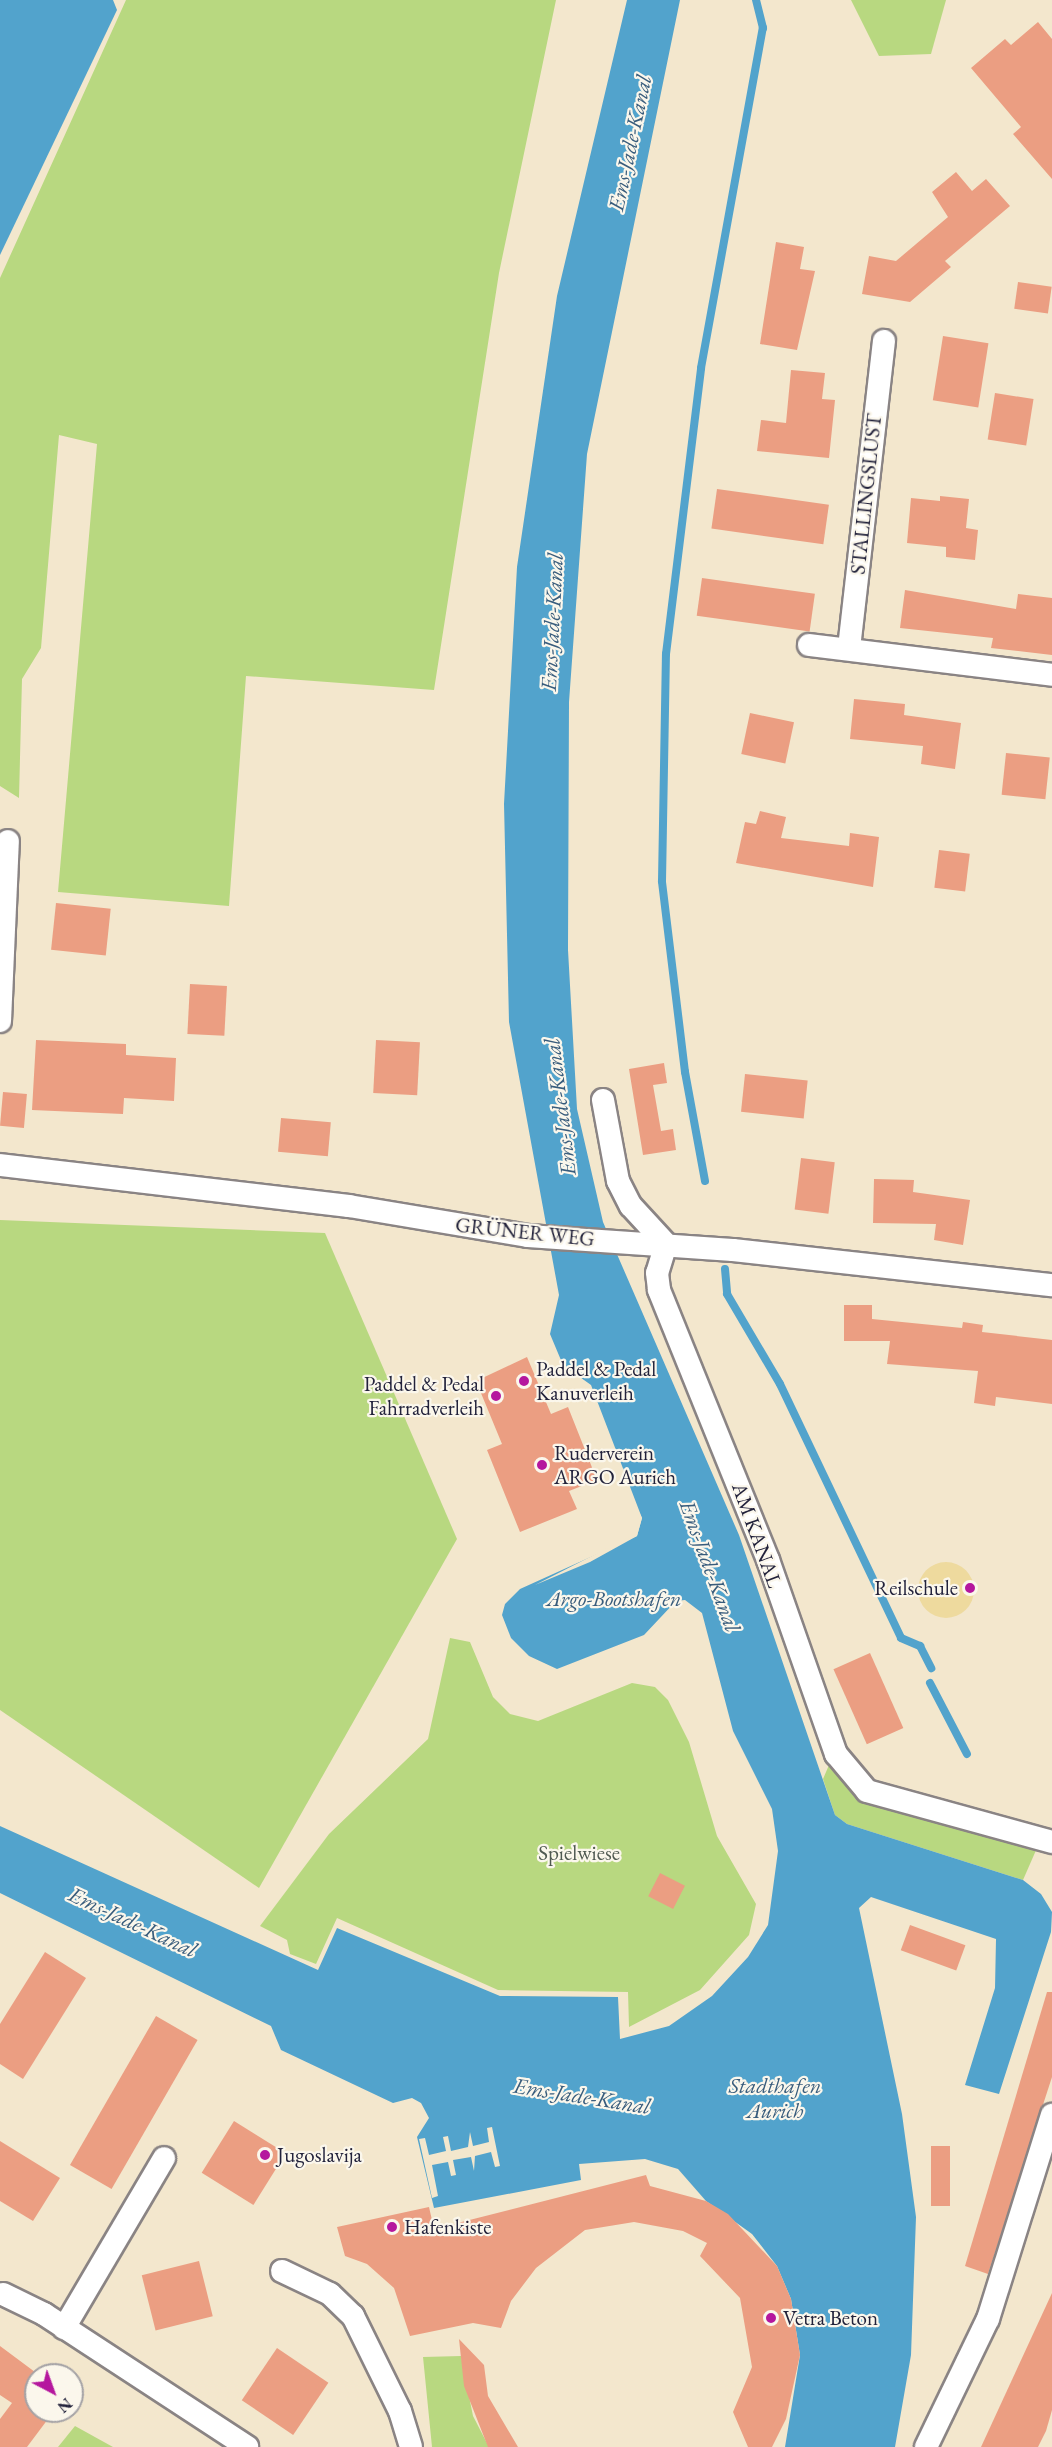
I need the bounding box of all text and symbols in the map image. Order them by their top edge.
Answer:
water label: Ems-Jade-Kanal [603,73,657,213]
street label: STALLINGSLUST [845,412,887,576]
water label: Ems-Jade-Kanal [535,552,569,692]
water label: Ems-Jade-Kanal [538,1037,582,1177]
street label: GRÜNER WEG [454,1212,596,1252]
place label: Paddel & Pedal Kanuverleih [536,1356,656,1406]
place label: Paddel & Pedal Fahrradverleih [364,1371,484,1421]
marker: Paddel & Pedal Kanuverleih [517,1374,531,1388]
marker: Paddel & Pedal Fahrradverleih [489,1389,503,1403]
place label: Ruderverein ARGO Aurich [554,1440,676,1490]
marker: Ruderverein ARGO Aurich [535,1458,549,1472]
street label: AM KANAL [726,1479,788,1591]
water label: Ems-Jade-Kanal [674,1497,746,1635]
place label: Reilschule [874,1575,958,1601]
marker: Reilschule [963,1581,977,1595]
water label: Argo-Bootshafen [547,1586,681,1612]
park label: Spielwiese [538,1840,620,1866]
water label: Ems-Jade-Kanal [65,1881,201,1963]
water label: Ems-Jade-Kanal [512,2072,652,2120]
water label: Stadthafen Aurich [729,2072,821,2124]
place label: Jugoslavija [277,2142,362,2168]
marker: Jugoslavija [258,2148,272,2162]
place label: Hafenkiste [404,2214,491,2240]
marker: Hafenkiste [385,2220,399,2234]
place label: Vetra Beton [783,2305,878,2331]
marker: Vetra Beton [764,2311,778,2325]
north arrow [24,2363,84,2423]
text: N [53,2393,77,2418]

